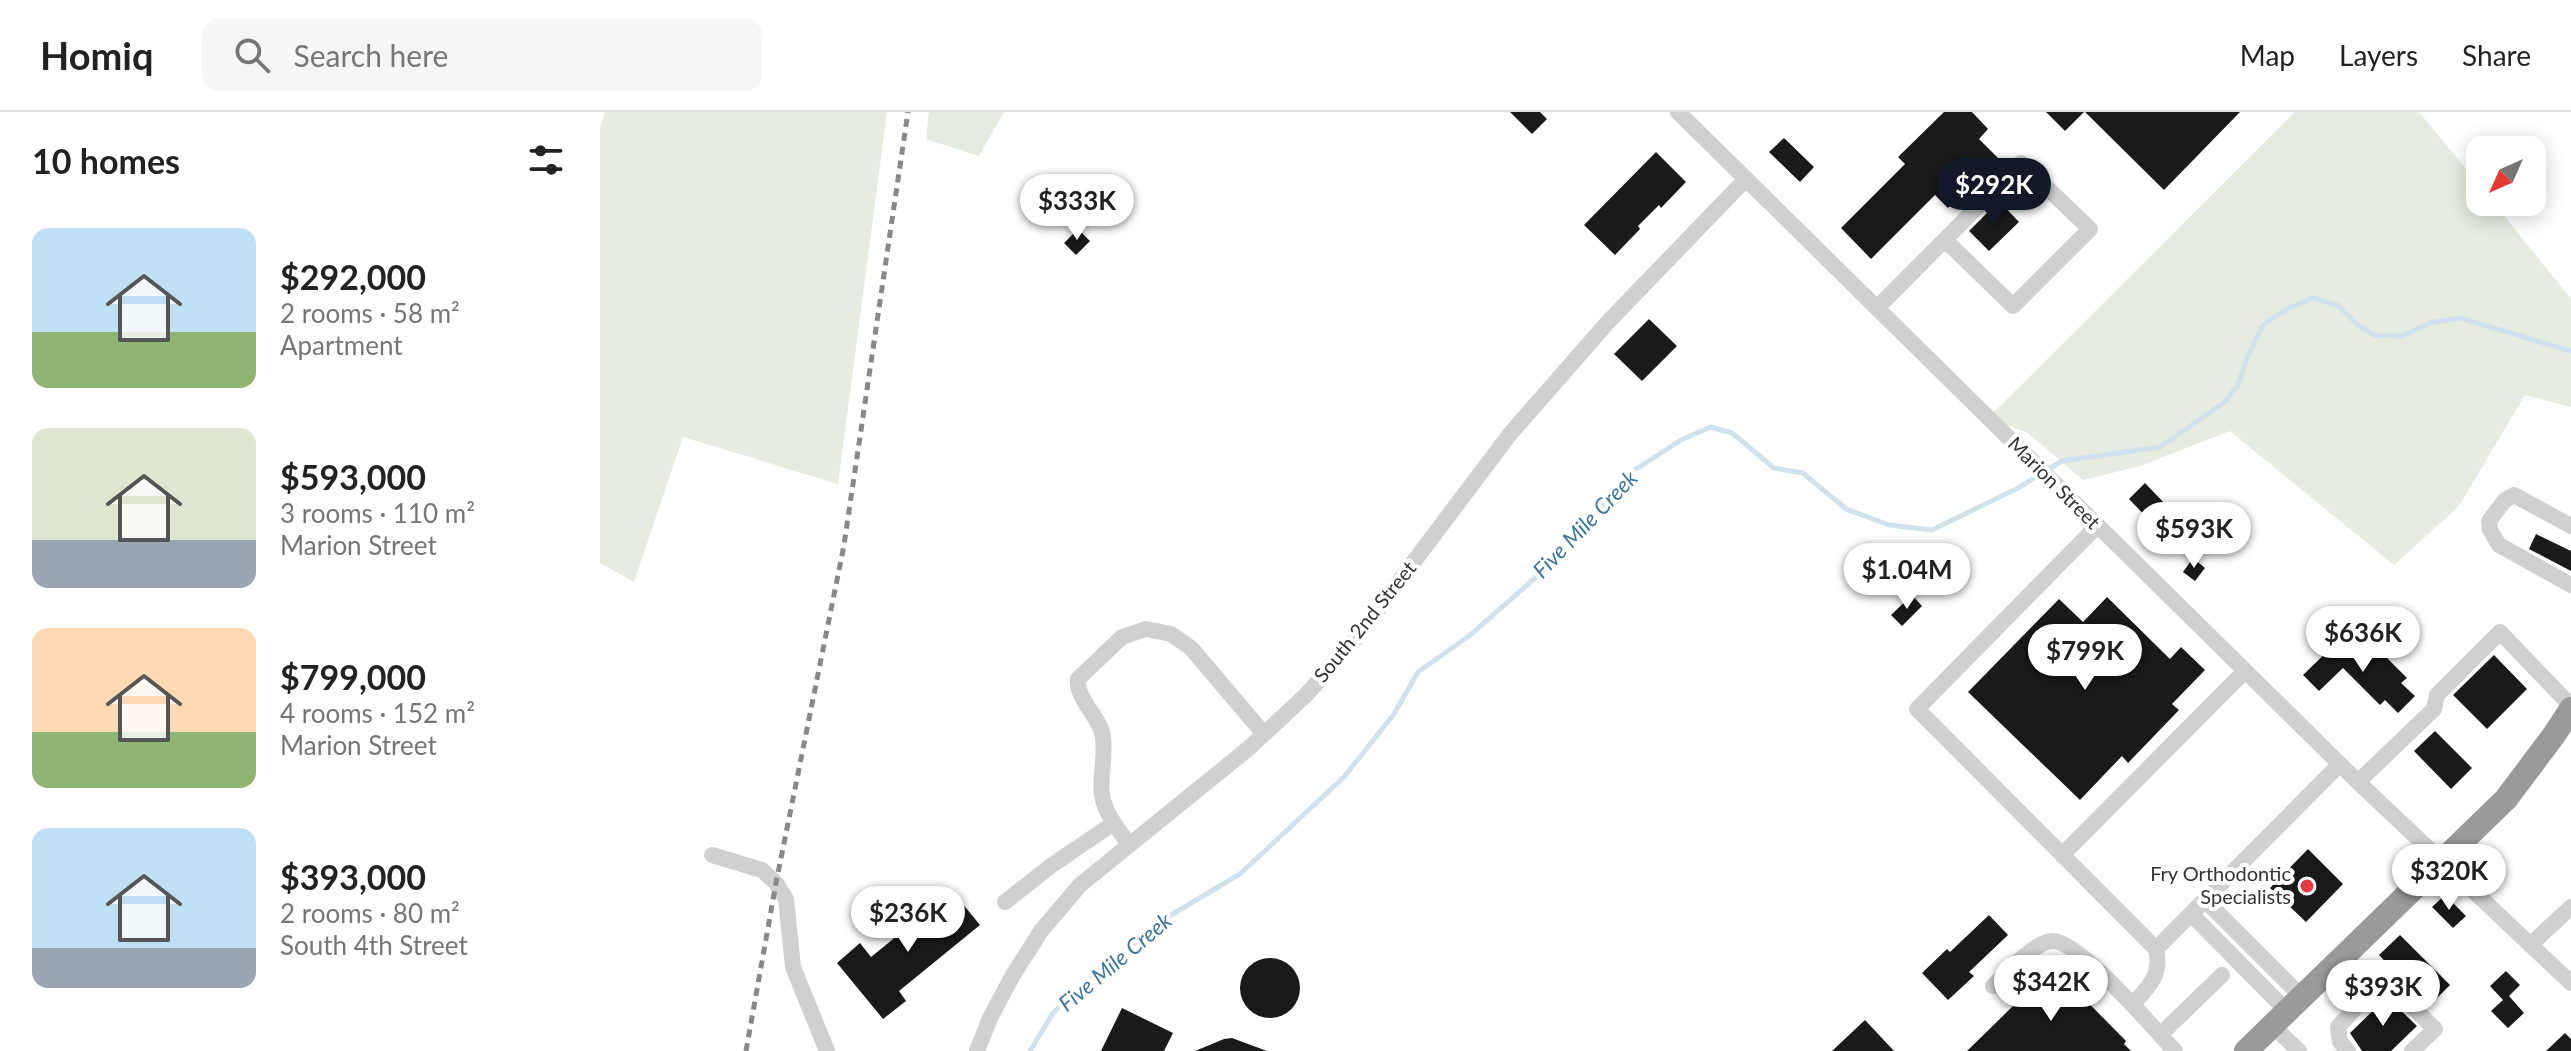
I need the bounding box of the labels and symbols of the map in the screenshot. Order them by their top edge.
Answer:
north arrow [2466,136,2546,216]
pin: $292K [1938,158,2050,226]
pin: $333K [1021,174,1133,242]
street label: Marion Street [2004,431,2106,533]
water label: Five Mile Creek [1527,464,1643,583]
pin: $593K [2138,502,2250,570]
pin: $1.04M [1842,543,1972,611]
street label: South 2nd Street [1308,556,1420,687]
pin: $636K [2307,606,2419,674]
pin: $799K [2029,624,2141,692]
pin: $320K [2393,844,2505,912]
place label: Fry Orthodontic Specialists [2150,861,2291,908]
marker: Fry Orthodontic Specialists [2298,877,2316,895]
pin: $236K [852,886,964,954]
water label: Five Mile Creek [1053,906,1177,1017]
pin: $342K [1995,955,2107,1023]
pin: $393K [2327,960,2439,1028]

